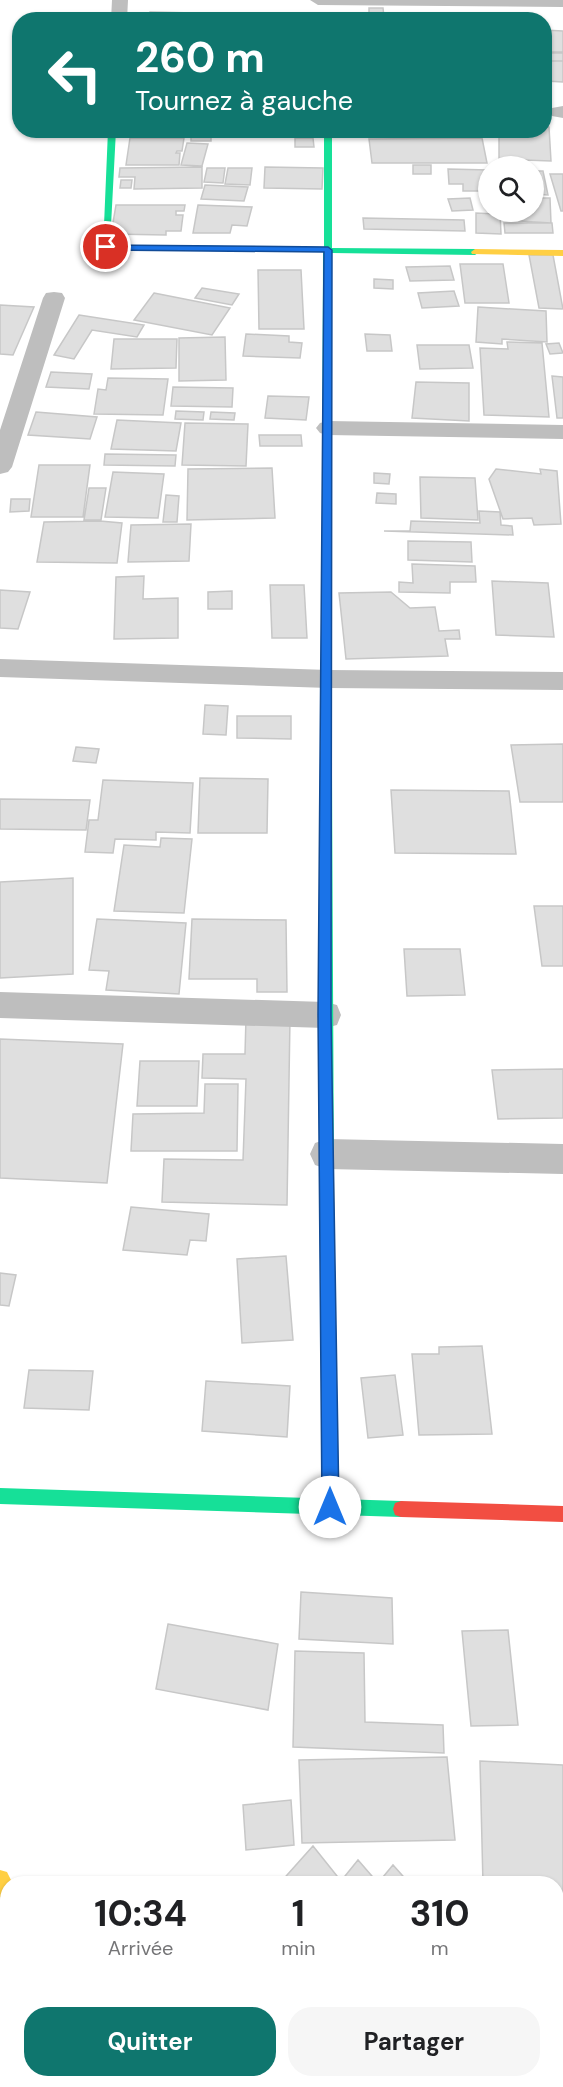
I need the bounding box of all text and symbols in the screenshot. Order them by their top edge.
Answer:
text: 260 m [135,30,265,85]
icon: left [36,36,114,114]
text: Tournez à gauche [135,83,353,118]
map controls [478,156,544,222]
button: search [478,156,544,222]
pin [80,221,131,272]
icon: arrive [89,230,122,263]
position arrow [298,1475,362,1539]
text: 10:34 [94,1890,187,1937]
text: 1 [292,1890,305,1937]
text: 310 [410,1890,470,1937]
text: Arrivée [108,1935,173,1961]
text: min [281,1935,315,1961]
text: m [431,1935,449,1961]
button: Quitter [24,2007,276,2076]
button: Partager [288,2007,540,2076]

